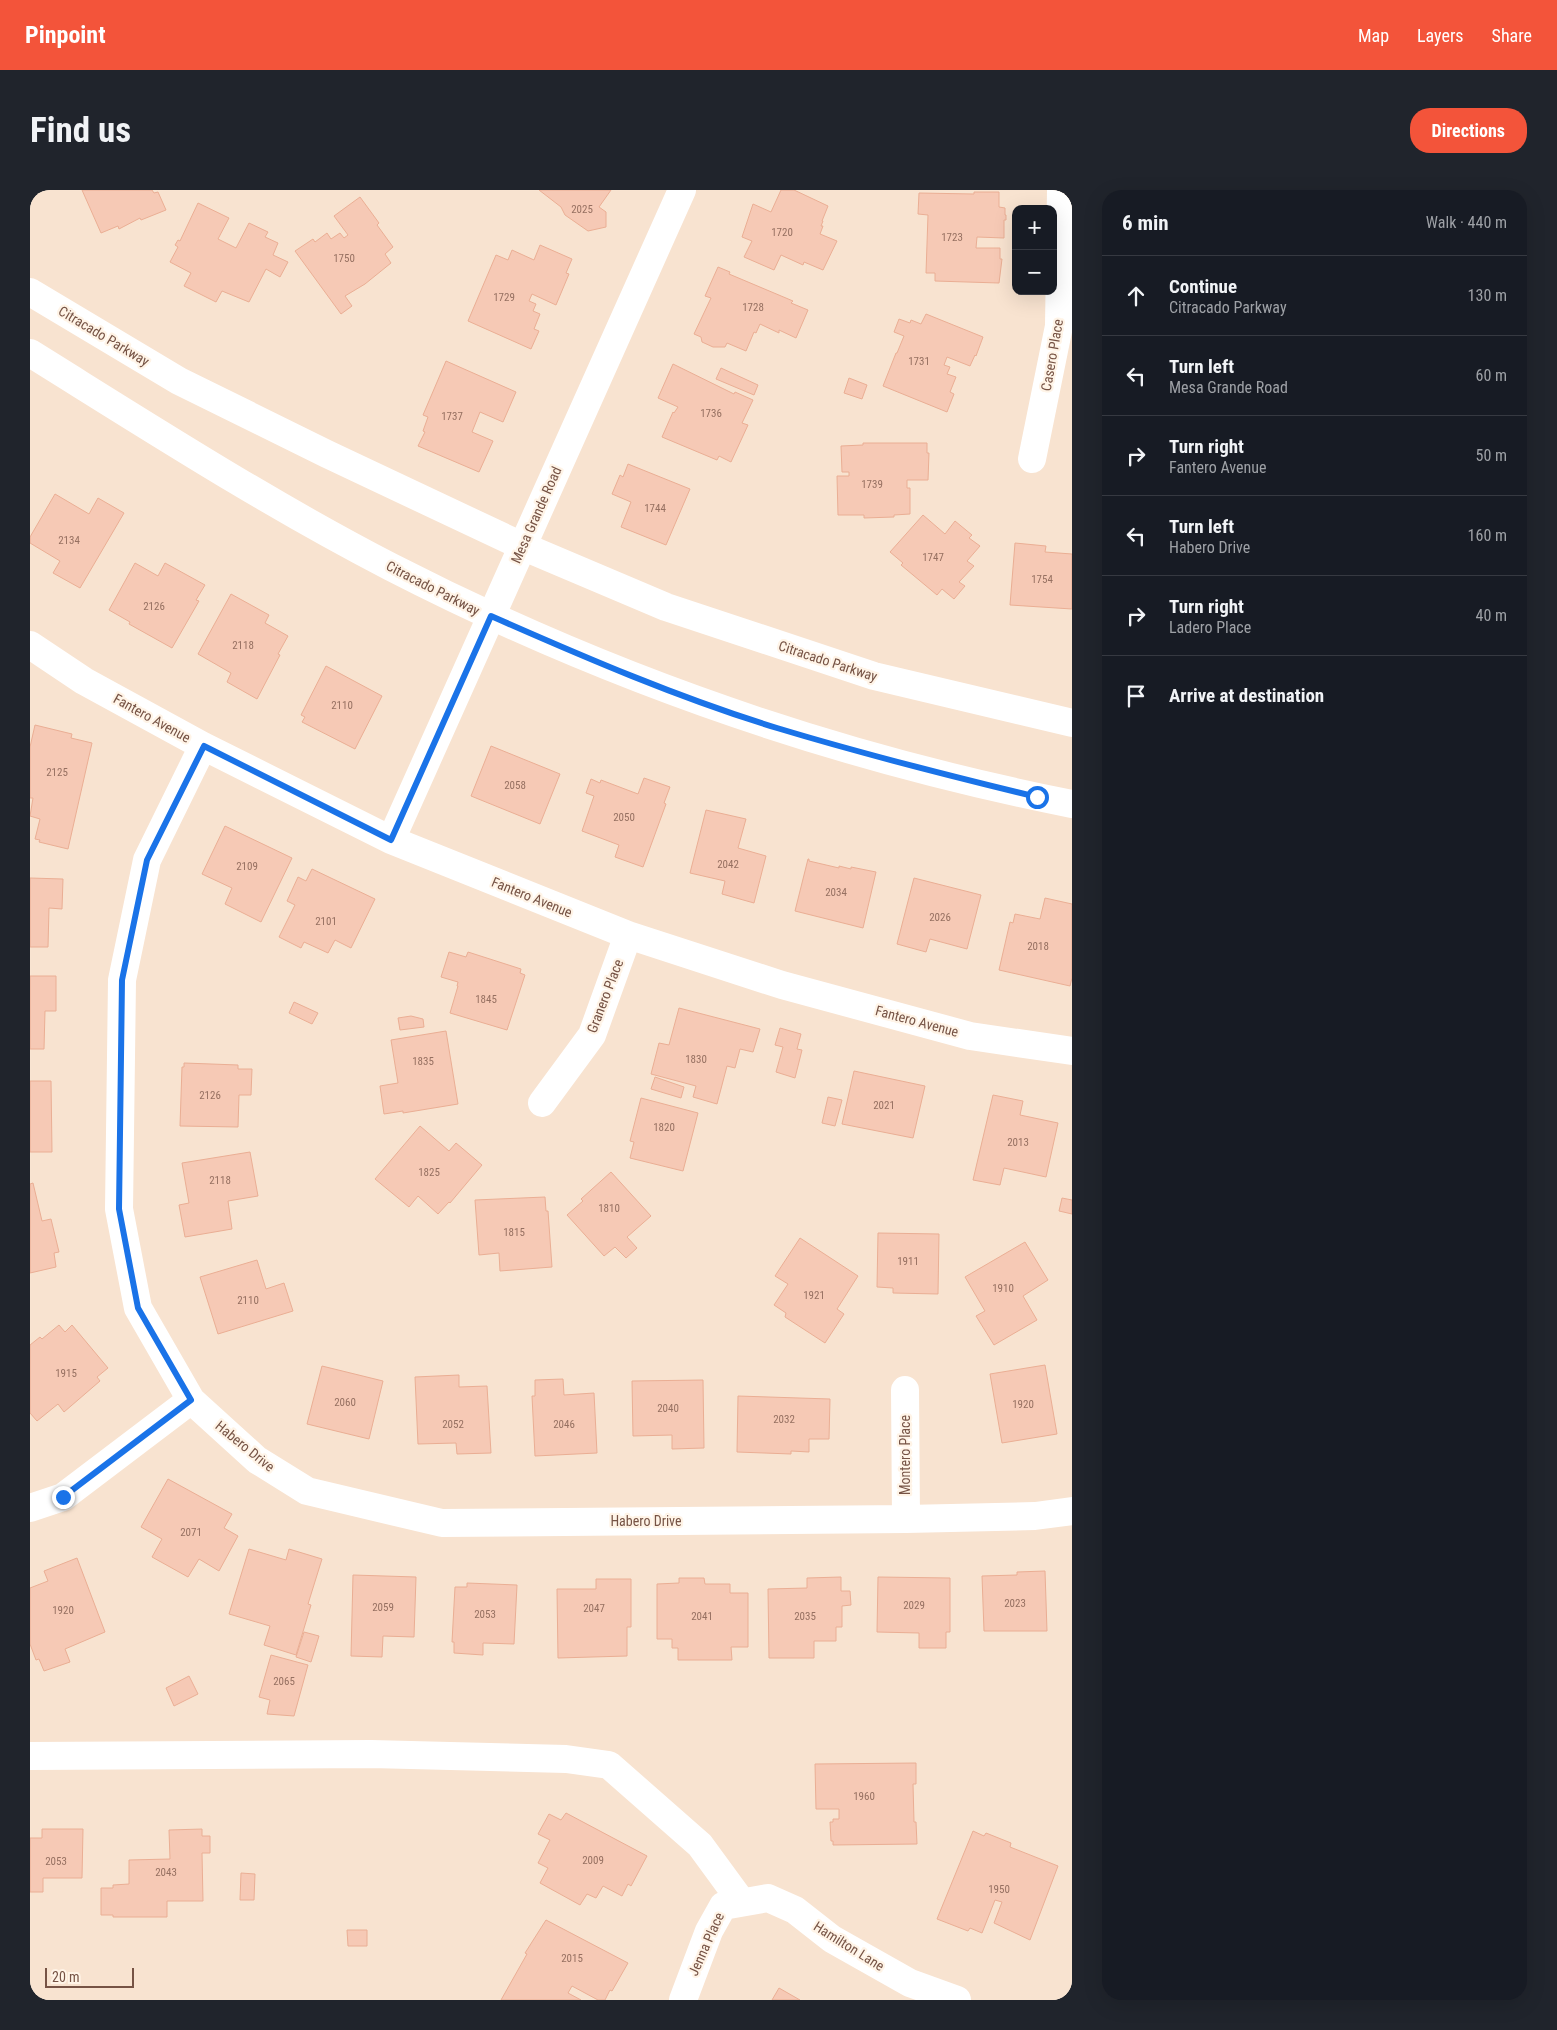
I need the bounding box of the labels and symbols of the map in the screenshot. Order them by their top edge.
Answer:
house number: 2025 [571,203,593,216]
house number: 1720 [771,226,793,239]
house number: 1723 [941,231,963,244]
house number: 1750 [333,252,355,265]
house number: 1729 [493,291,515,304]
house number: 1728 [742,301,764,314]
street label: Citracado Parkway [56,303,152,369]
street label: Casero Place [1038,317,1066,392]
house number: 1731 [908,355,930,368]
house number: 1736 [700,407,722,420]
house number: 1737 [441,410,463,423]
street label: Mesa Grande Road [508,464,564,566]
house number: 1739 [861,478,883,491]
house number: 1744 [644,502,666,515]
house number: 2134 [58,534,80,547]
house number: 1747 [922,551,944,564]
street label: Citracado Parkway [384,558,483,619]
house number: 1754 [1031,573,1053,586]
house number: 2126 [143,600,165,613]
street label: Citracado Parkway [777,637,880,685]
house number: 2118 [232,639,254,652]
street label: Fantero Avenue [111,690,194,746]
house number: 2110 [331,699,353,712]
house number: 2125 [46,766,68,779]
house number: 2058 [504,779,526,792]
route start [1026,786,1049,809]
house number: 2050 [613,811,635,824]
house number: 2042 [717,858,739,871]
house number: 2109 [236,860,258,873]
street label: Fantero Avenue [489,874,575,921]
house number: 2034 [825,886,847,899]
house number: 2026 [929,911,951,924]
house number: 2101 [315,915,337,928]
house number: 2018 [1027,940,1049,953]
street label: Granero Place [584,957,626,1035]
house number: 1845 [475,993,497,1006]
street label: Fantero Avenue [874,1002,961,1040]
house number: 1830 [685,1053,707,1066]
house number: 1835 [412,1055,434,1068]
house number: 2126 [199,1089,221,1102]
house number: 2021 [873,1099,895,1112]
house number: 1820 [653,1121,675,1134]
house number: 2013 [1007,1136,1029,1149]
house number: 1825 [418,1166,440,1179]
house number: 2118 [209,1174,231,1187]
house number: 1810 [598,1202,620,1215]
house number: 1815 [503,1226,525,1239]
house number: 1911 [897,1255,919,1268]
house number: 1910 [992,1282,1014,1295]
house number: 1921 [803,1289,825,1302]
house number: 2110 [237,1294,259,1307]
house number: 1915 [55,1367,77,1380]
house number: 2060 [334,1396,356,1409]
house number: 1920 [1012,1398,1034,1411]
house number: 2040 [657,1402,679,1415]
house number: 2032 [773,1413,795,1426]
street label: Montero Place [897,1414,913,1495]
street label: Habero Drive [212,1417,278,1475]
house number: 2052 [442,1418,464,1431]
house number: 2046 [553,1418,575,1431]
route end [52,1486,75,1509]
street label: Habero Drive [610,1513,682,1529]
house number: 2071 [180,1526,202,1539]
house number: 2023 [1004,1597,1026,1610]
house number: 2029 [903,1599,925,1612]
house number: 2059 [372,1601,394,1614]
house number: 2047 [583,1602,605,1615]
house number: 1920 [52,1604,74,1617]
house number: 2053 [474,1608,496,1621]
house number: 2041 [691,1610,713,1623]
house number: 2035 [794,1610,816,1623]
house number: 2065 [273,1675,295,1688]
house number: 1960 [853,1790,875,1803]
house number: 2009 [582,1854,604,1867]
house number: 2053 [45,1855,67,1868]
house number: 2043 [155,1866,177,1879]
house number: 1950 [988,1883,1010,1896]
street label: Jenna Place [685,1910,727,1978]
street label: Hamilton Lane [811,1918,888,1974]
house number: 2015 [561,1952,583,1965]
scale bar [45,1965,134,1988]

